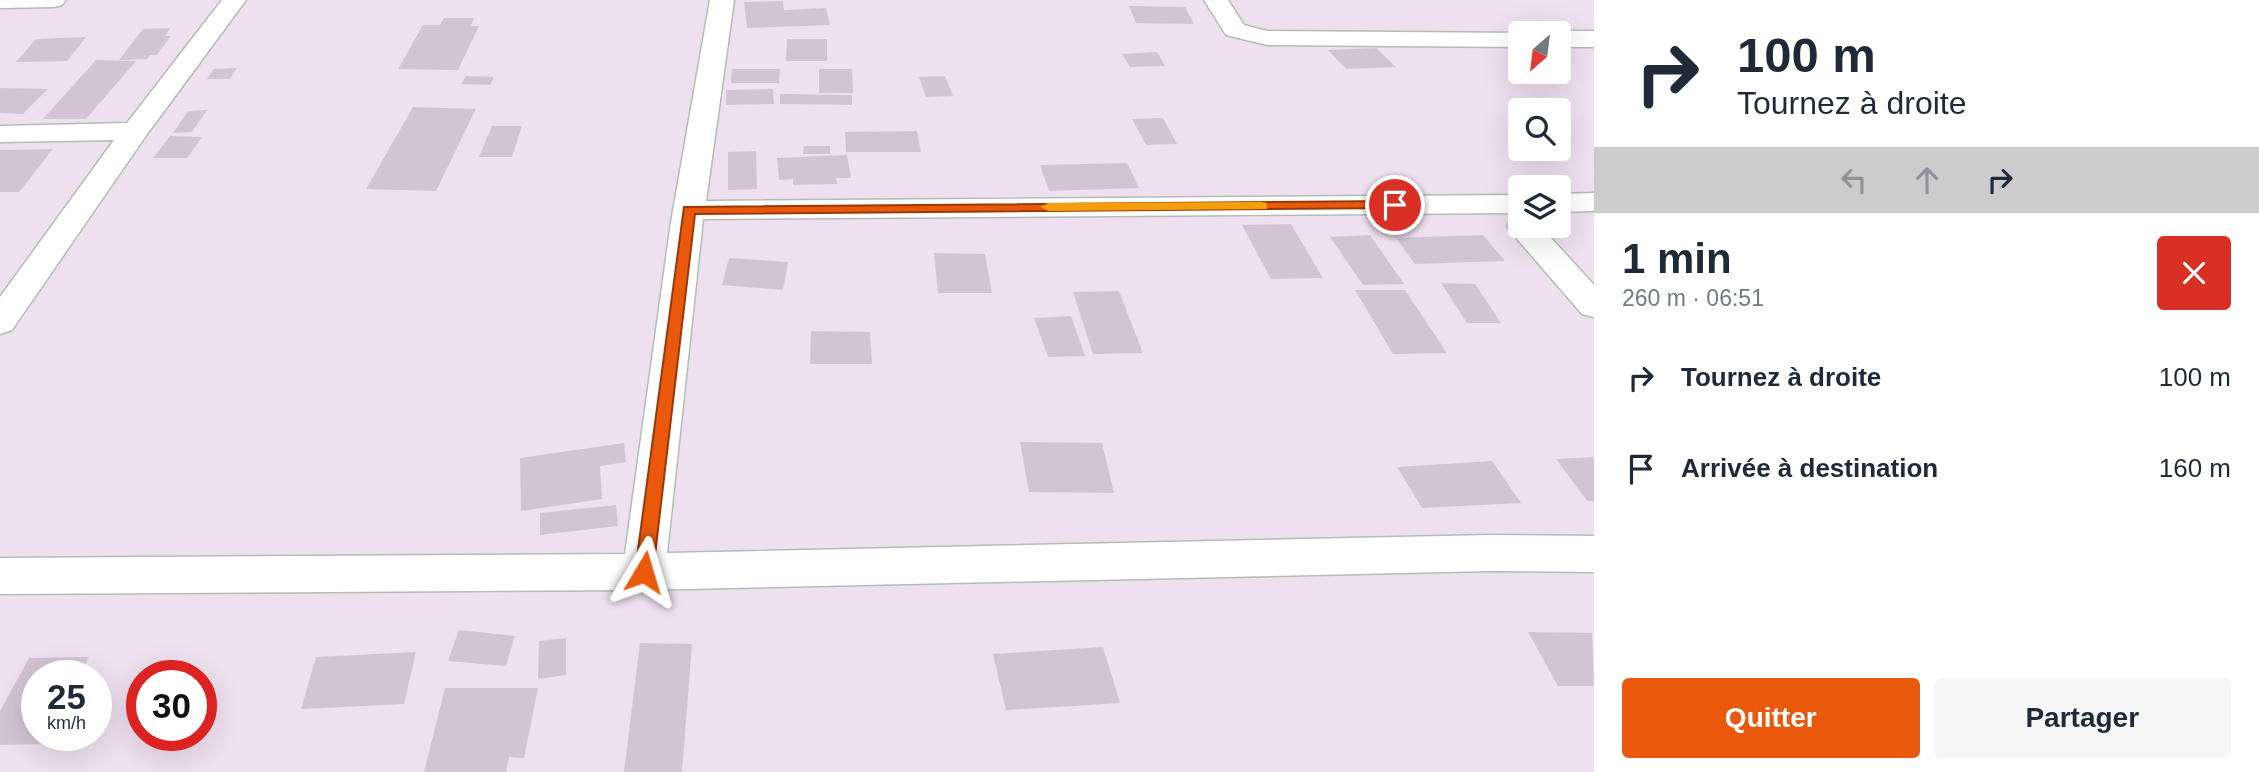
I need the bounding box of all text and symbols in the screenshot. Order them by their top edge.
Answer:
north arrow [1508,21,1572,84]
map controls [1508,21,1571,238]
icon: right [1622,28,1713,119]
text: 100 m [1737,28,1876,82]
text: Tournez à droite [1737,85,1966,121]
button: search [1508,98,1571,161]
icon: left [1835,161,1873,199]
icon: ahead [1908,161,1946,199]
icon: right [1981,161,2019,199]
pin [1365,175,1425,235]
button: layers [1508,175,1571,238]
icon: arrive [1376,186,1414,224]
text: 1 min [1622,235,1732,282]
button: close [2157,236,2231,310]
text: 260 m · 06:51 [1622,285,1764,311]
icon: right [1622,359,1660,397]
text: Tournez à droite [1681,362,1881,392]
text: 100 m [2159,362,2231,392]
icon: arrive [1622,450,1660,488]
text: Arrivée à destination [1681,453,1938,483]
text: 160 m [2159,453,2231,483]
position arrow [607,535,681,609]
speed limit sign: 30 [126,660,217,751]
text: 25 [47,677,86,716]
button: Quitter [1622,678,1920,758]
button: Partager [1934,678,2231,758]
text: km/h [47,713,86,733]

